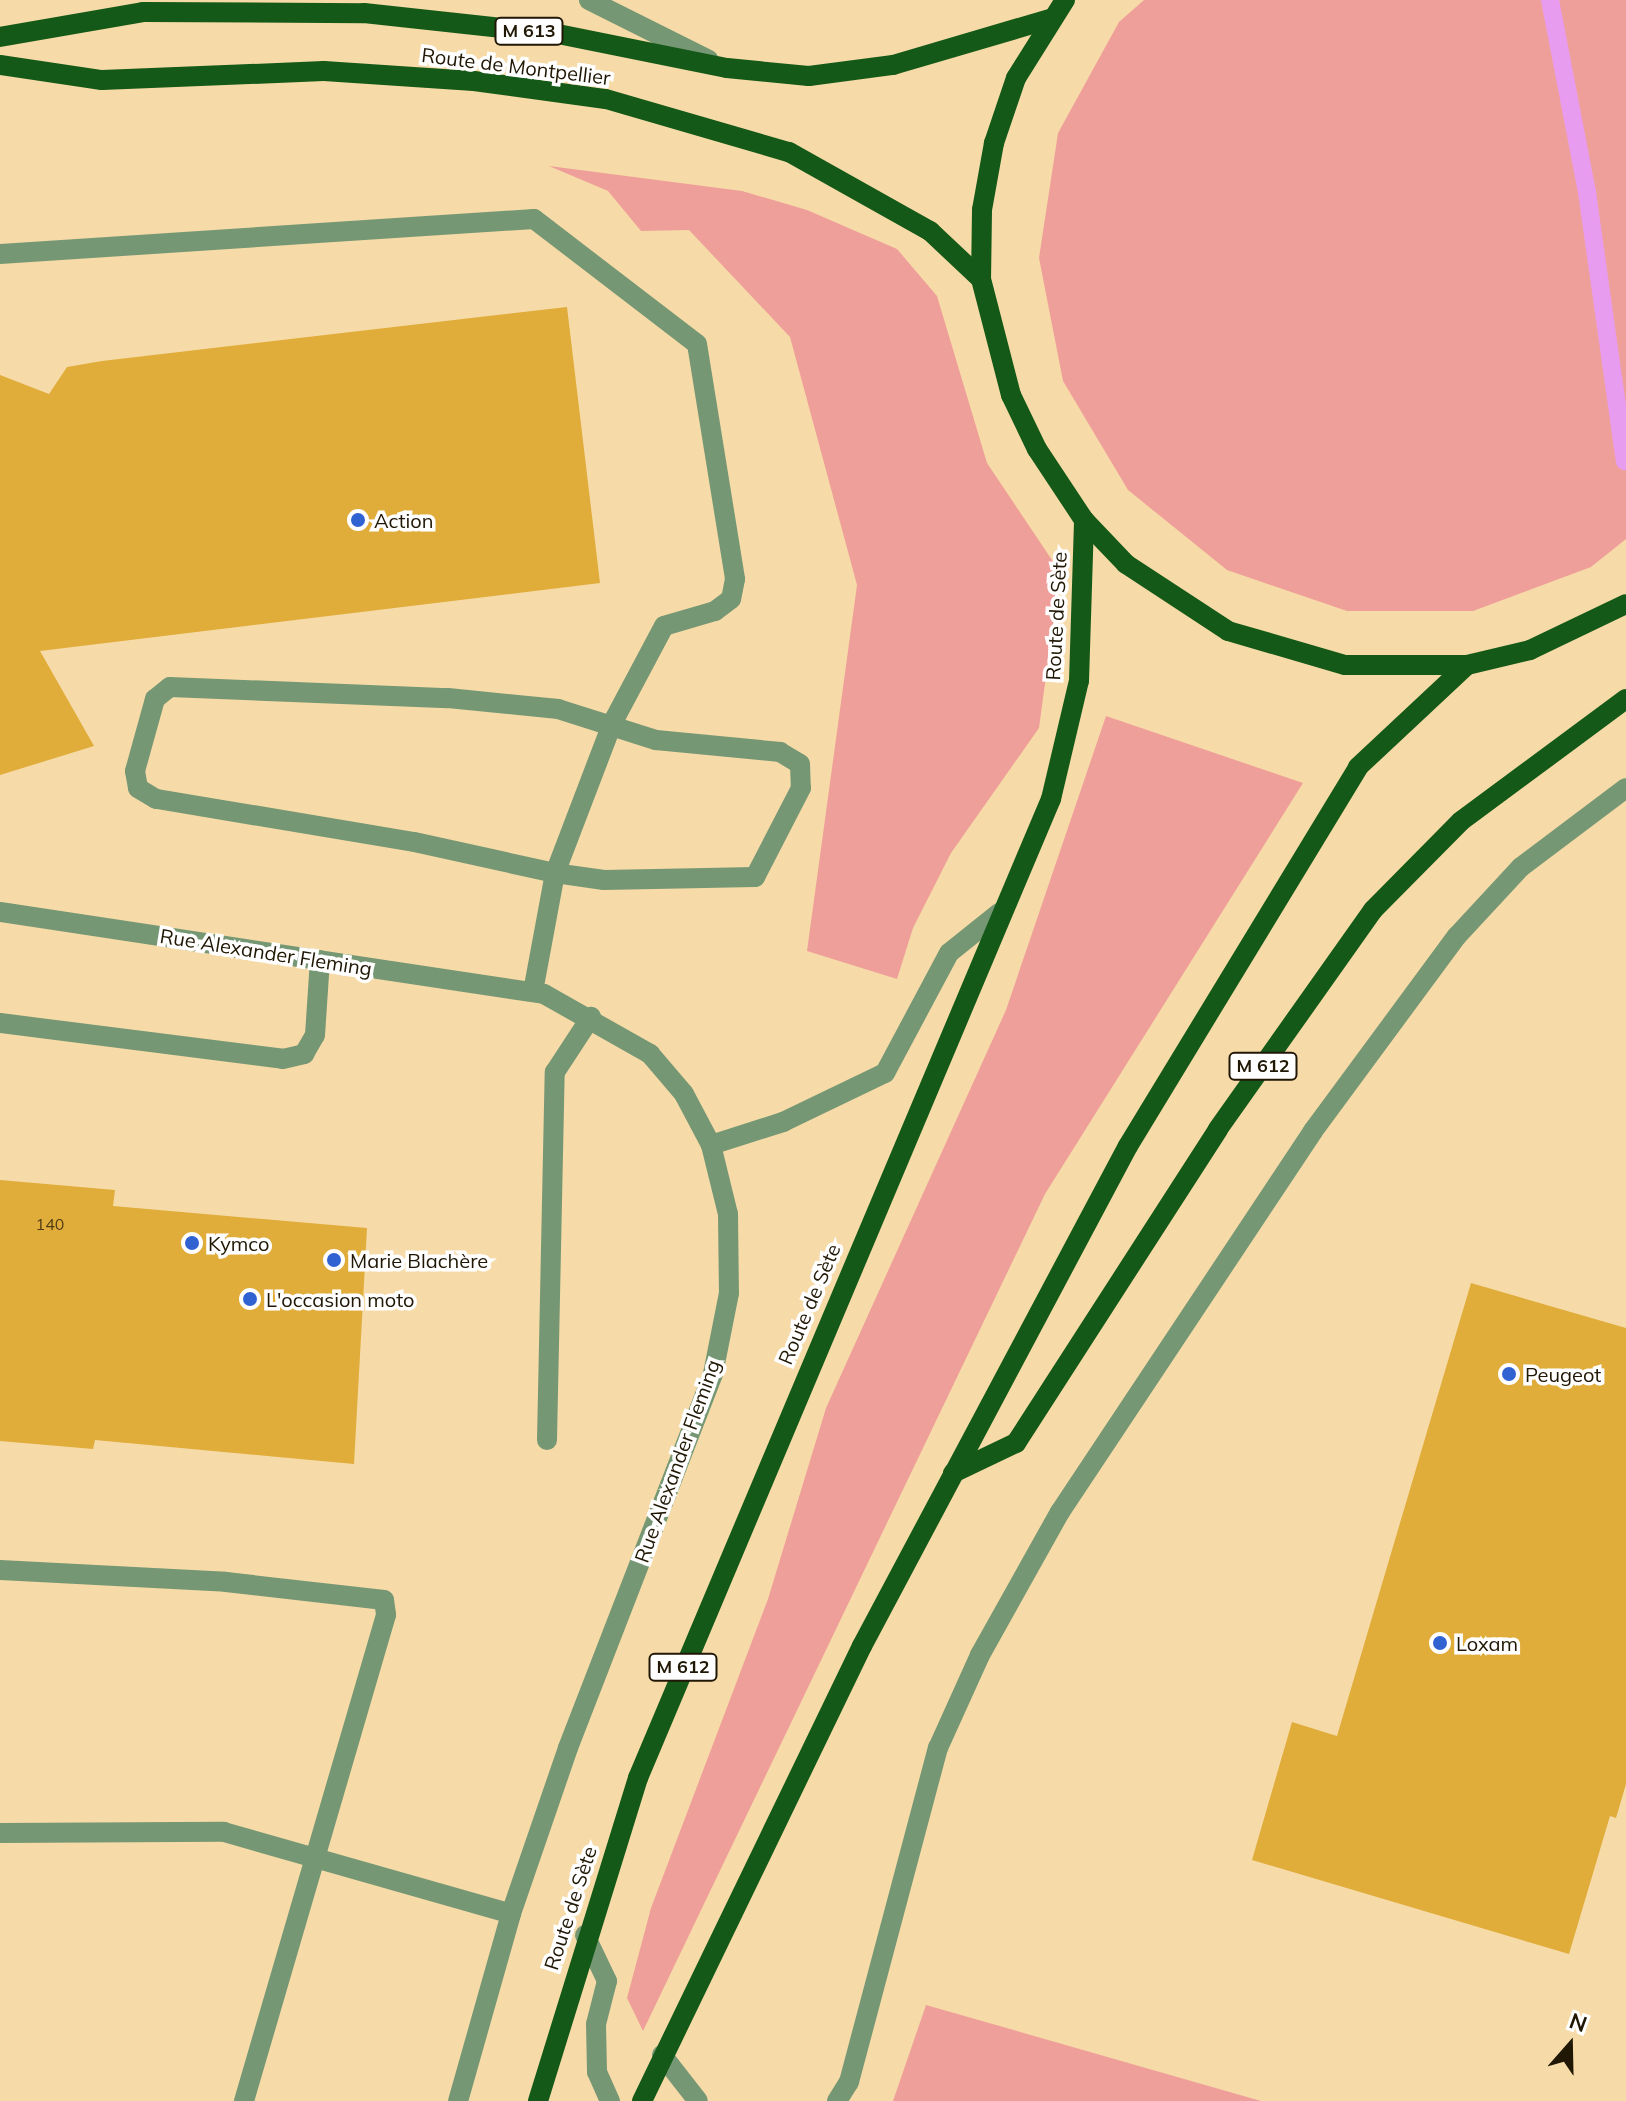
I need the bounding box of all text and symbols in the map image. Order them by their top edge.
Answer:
road number: M 613 [493,17,565,45]
street label: Route de Montpellier [420,42,612,90]
place label: Action [374,508,433,532]
marker: Action [349,511,367,529]
street label: Route de Sète [1041,551,1071,681]
street label: Rue Alexander Fleming [158,923,374,981]
road number: M 612 [1227,1052,1299,1080]
house number: 140 [36,1214,64,1234]
place label: Kymco [208,1231,269,1255]
marker: Kymco [183,1234,201,1252]
street label: Route de Sète [773,1240,845,1368]
place label: Marie Blachère [350,1248,488,1272]
marker: Marie Blachère [325,1251,343,1269]
place label: L'occasion moto [266,1287,414,1311]
marker: L'occasion moto [241,1290,259,1308]
street label: Rue Alexander Fleming [629,1356,725,1566]
place label: Peugeot [1525,1362,1601,1386]
marker: Peugeot [1500,1365,1518,1383]
place label: Loxam [1456,1631,1518,1655]
marker: Loxam [1431,1634,1449,1652]
road number: M 612 [647,1653,719,1681]
street label: Route de Sète [539,1843,601,1973]
north arrow [1530,2005,1610,2085]
text: N [1566,2006,1591,2038]

